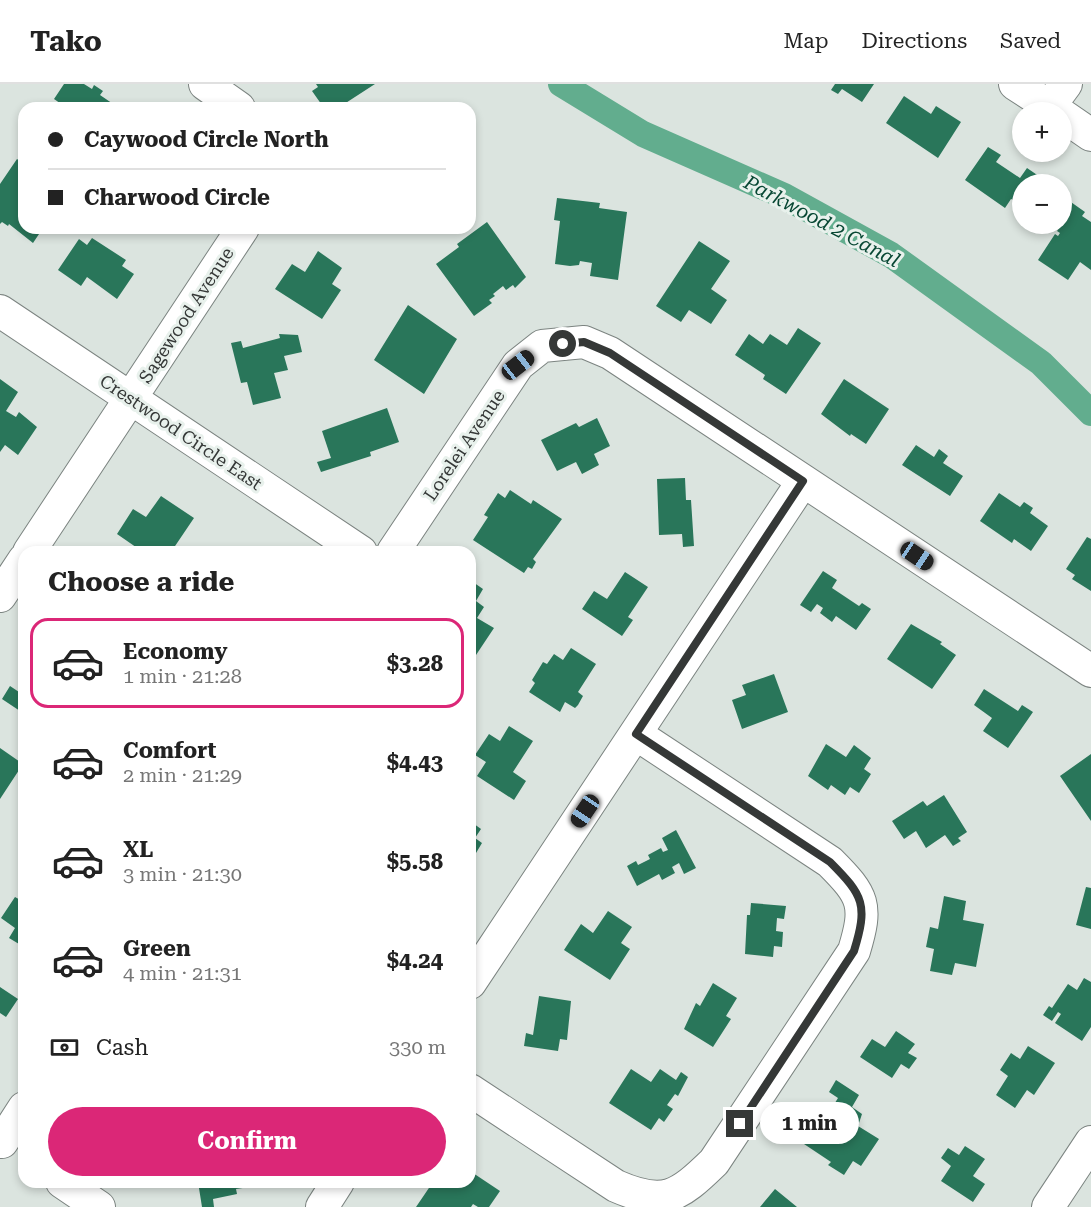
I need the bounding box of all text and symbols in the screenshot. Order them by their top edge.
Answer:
text: Tako [30,25,102,58]
text: Map [784,29,828,53]
text: Directions [861,29,967,53]
text: Saved [1000,29,1061,53]
map controls [1012,102,1072,234]
button: + [1012,102,1072,162]
text: Caywood Circle North [84,127,329,152]
water label: Parkwood 2 Canal [739,169,904,272]
button: − [1012,174,1072,234]
text: Charwood Circle [84,185,270,210]
street label: Sagewood Avenue [134,243,238,387]
route start [549,330,576,357]
car [498,347,538,383]
street label: Crestwood Circle East [96,370,266,494]
street label: Lorelei Avenue [419,385,509,505]
car [897,538,937,574]
text: Choose a ride [48,566,234,598]
icon: car [51,636,105,690]
text: Economy [123,639,227,664]
text: $3.28 [387,651,443,676]
text: 1 min · 21:28 [123,664,242,688]
icon: car [51,735,105,789]
text: Comfort [123,738,216,763]
text: $4.43 [387,750,443,775]
text: 2 min · 21:29 [123,763,242,787]
car [567,791,603,831]
icon: car [51,834,105,888]
text: XL [123,837,153,862]
text: $5.58 [387,849,443,874]
text: 3 min · 21:30 [123,862,242,886]
icon: car [51,933,105,987]
text: Green [123,936,191,961]
text: $4.24 [387,948,443,973]
text: 4 min · 21:31 [123,961,242,985]
icon: cash [48,1031,81,1064]
text: Cash [96,1035,148,1060]
text: 330 m [389,1035,446,1059]
callout: 1 min [761,1103,860,1145]
button: Confirm [48,1107,446,1176]
route end [726,1110,753,1137]
text: 1 min [782,1111,837,1135]

